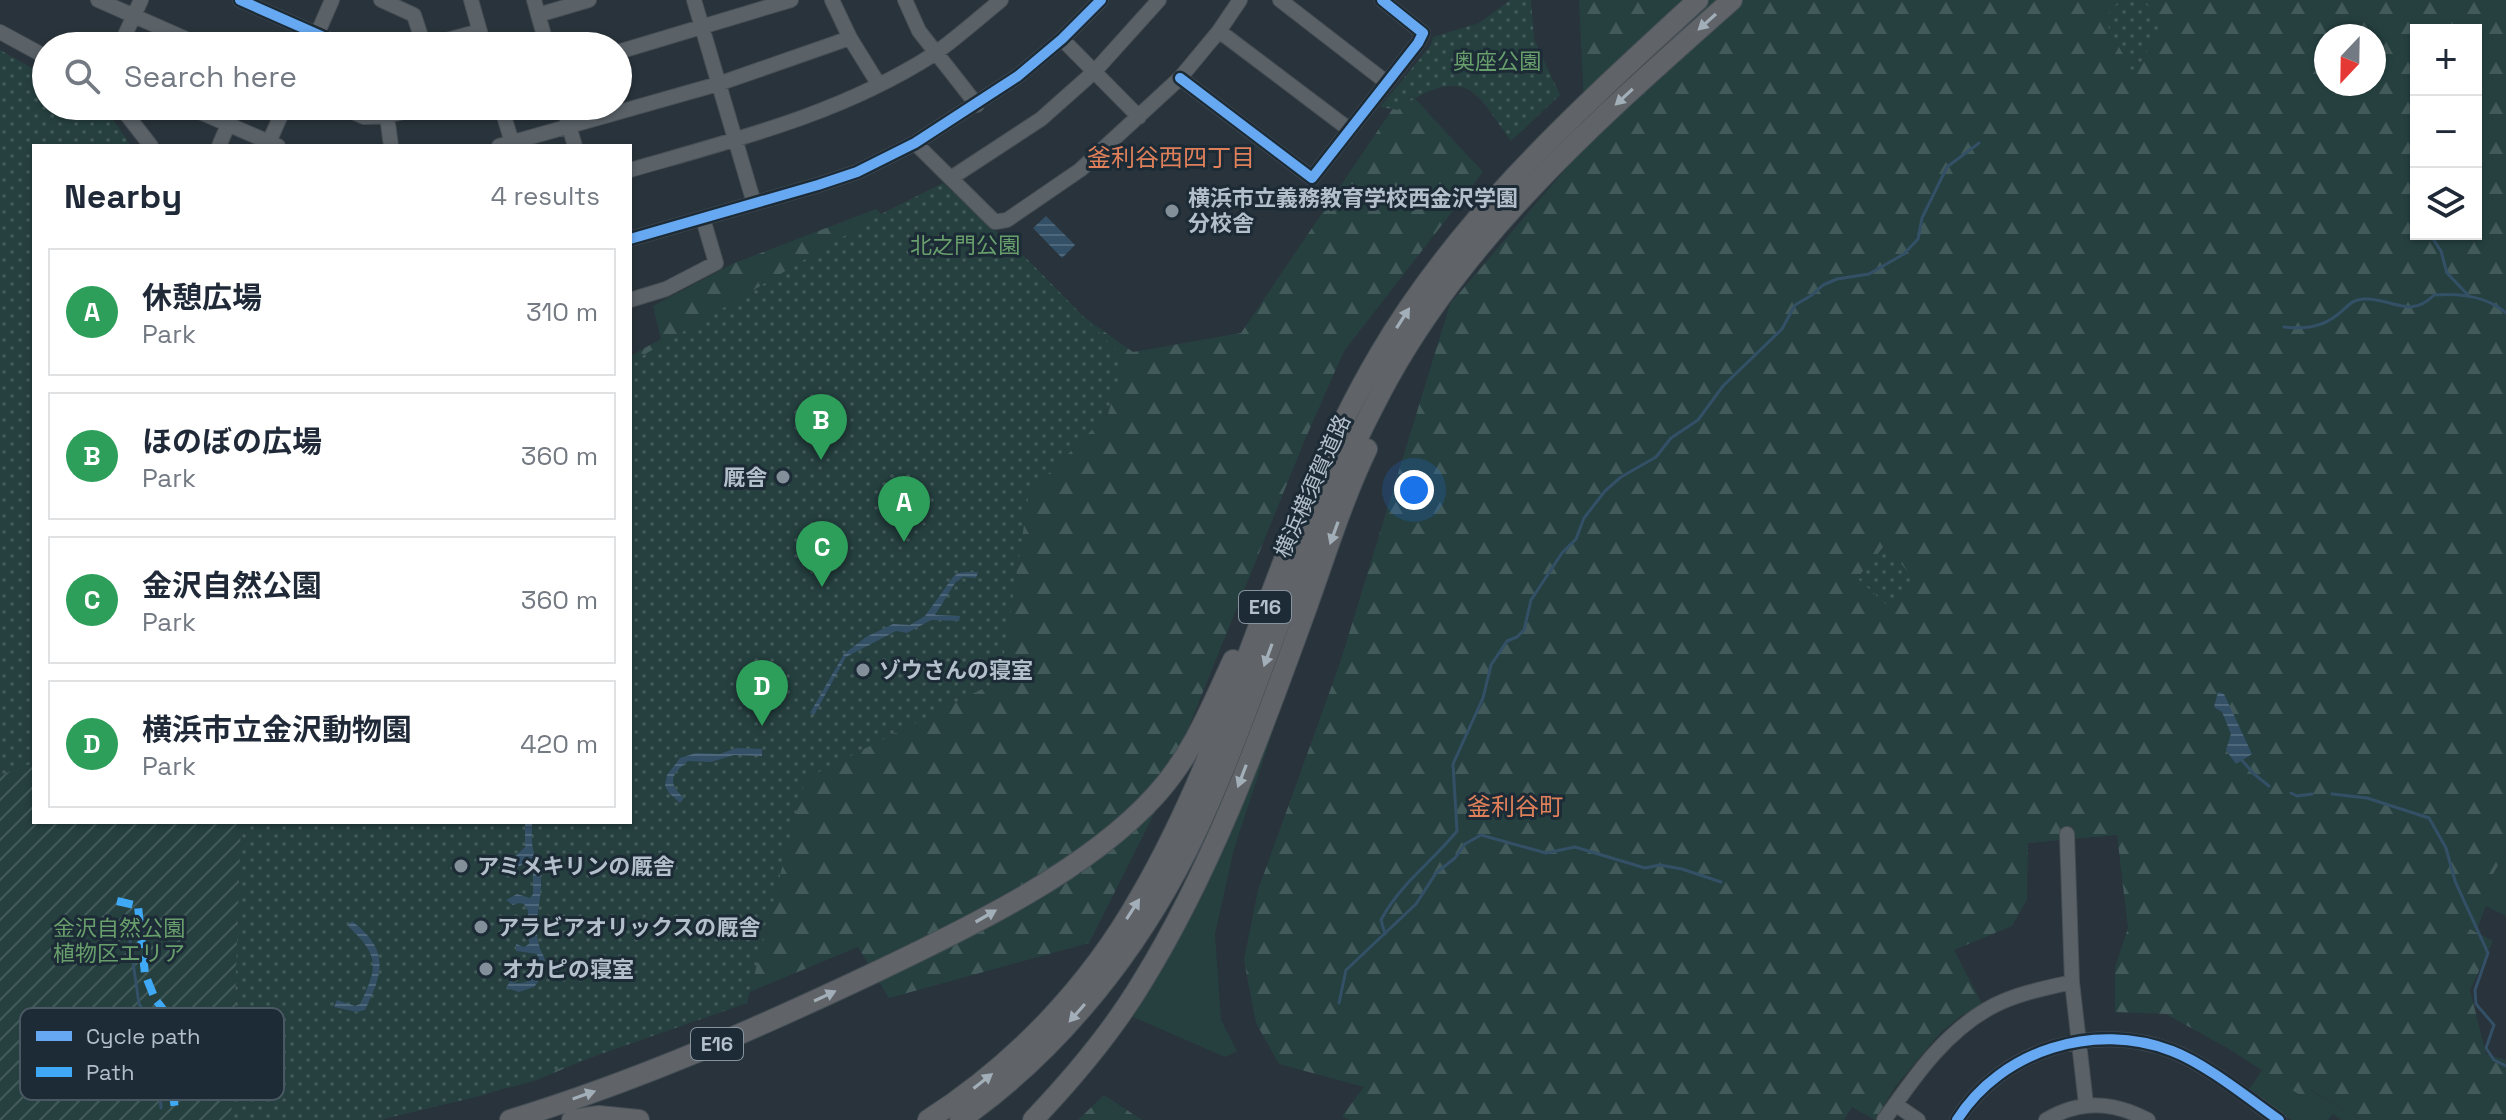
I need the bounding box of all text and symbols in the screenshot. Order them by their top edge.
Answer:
one-way arrow [1698,13,1717,31]
north arrow [2314,24,2386,96]
map controls [2410,24,2482,240]
button: + [2410,24,2482,96]
search box [32,32,632,120]
park label: 奥座公園 [1453,47,1541,75]
icon: search [60,54,104,98]
text: Search here [124,57,297,96]
one-way arrow [1615,87,1634,106]
button: − [2410,96,2482,168]
district label: 釜利谷西四丁目 [1087,142,1255,173]
button: layers [2410,168,2482,240]
text: Nearby [64,175,182,218]
text: 4 results [491,179,600,213]
place label: 横浜市立義務教育学校西金沢学園 分校舎 [1188,184,1518,237]
marker: 横浜市立義務教育学校西金沢学園 分校舎 [1163,202,1181,220]
park label: 北之門公園 [910,231,1020,259]
text: 休憩広場 [142,278,262,317]
text: A [84,295,100,329]
text: 310 m [526,295,598,329]
one-way arrow [1395,307,1410,328]
text: Park [142,317,196,351]
pin: B [795,394,847,460]
street label: 横浜横須賀道路 [1268,410,1356,562]
text: ほのぼの広場 [142,422,322,461]
text: B [83,439,101,473]
text: 360 m [521,439,598,473]
text: Park [142,461,196,495]
place label: 厩舎 [723,463,767,491]
marker: 厩舎 [774,468,792,486]
your location [1394,470,1434,510]
pin: A [878,476,930,542]
pin: C [796,521,848,587]
one-way arrow [1328,521,1340,545]
text: 金沢自然公園 [142,566,322,605]
text: C [84,583,100,617]
text: 360 m [521,583,598,617]
road number: E16 [1239,591,1291,623]
text: Park [142,605,196,639]
one-way arrow [1261,643,1273,667]
place label: ゾウさんの寝室 [879,656,1033,684]
pin: D [736,660,788,726]
marker: ゾウさんの寝室 [854,661,872,679]
text: 横浜市立金沢動物園 [142,710,412,749]
text: D [83,727,101,761]
text: 420 m [520,727,598,761]
text: Park [142,749,196,783]
one-way arrow [1235,764,1248,788]
district label: 釜利谷町 [1467,791,1563,822]
place label: アミメキリンの厩舎 [477,852,675,880]
marker: アミメキリンの厩舎 [452,857,470,875]
one-way arrow [1125,899,1140,920]
one-way arrow [975,909,997,923]
place label: アラビアオリックスの厩舎 [497,913,760,941]
park label: 金沢自然公園 植物区エリア [53,914,185,967]
marker: アラビアオリックスの厩舎 [472,918,490,936]
place label: オカピの寝室 [502,955,634,983]
marker: オカピの寝室 [477,960,495,978]
one-way arrow [813,989,836,1003]
one-way arrow [1069,1003,1086,1023]
legend [20,1008,284,1100]
text: Cycle path [86,1022,201,1050]
road number: E16 [691,1028,743,1060]
text: Path [86,1058,135,1086]
one-way arrow [973,1073,993,1089]
one-way arrow [572,1088,596,1101]

